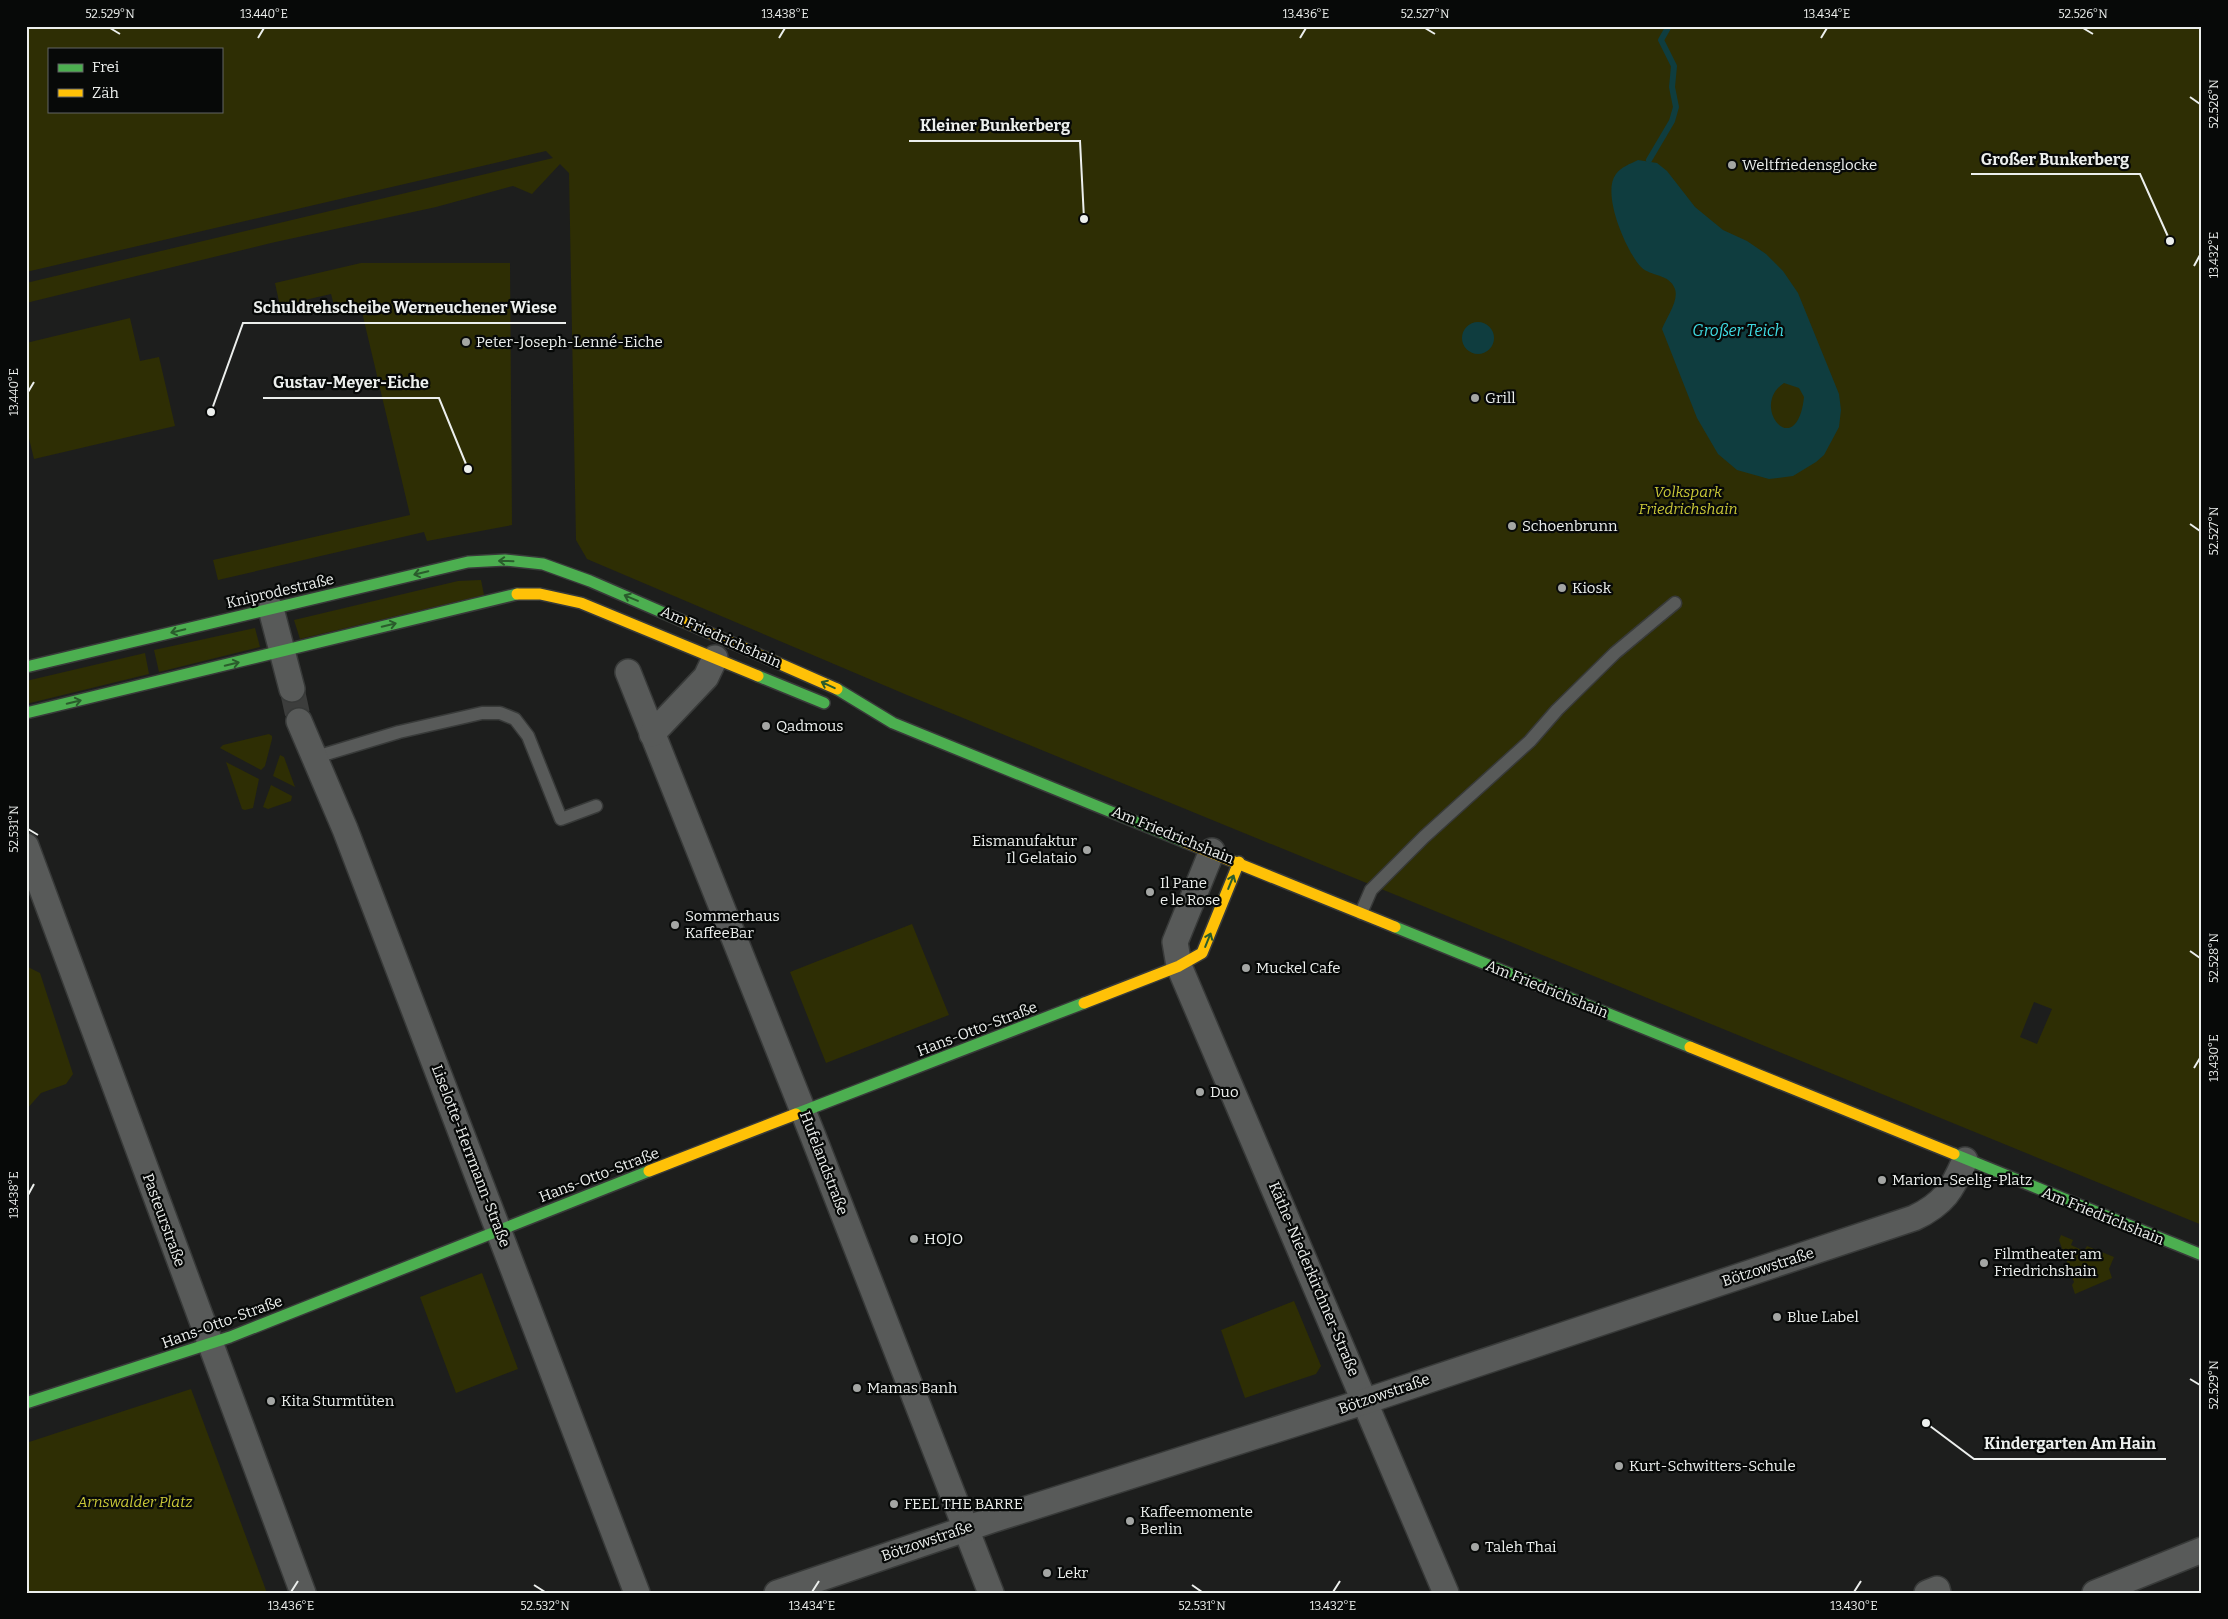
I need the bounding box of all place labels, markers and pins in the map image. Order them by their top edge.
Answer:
callout: Kleiner Bunkerberg [909,110,1080,141]
callout: Großer Bunkerberg [1971,143,2140,174]
place label: Weltfriedensglocke [1742,156,1877,174]
marker: Weltfriedensglocke [1726,159,1738,171]
callout: Schuldrehscheibe Werneuchener Wiese [243,292,566,323]
place label: Peter-Joseph-Lenné-Eiche [476,333,663,351]
marker: Peter-Joseph-Lenné-Eiche [460,336,472,348]
callout: Gustav-Meyer-Eiche [263,367,439,398]
place label: Grill [1485,389,1516,407]
marker: Grill [1469,392,1481,404]
place label: Schoenbrunn [1522,517,1618,535]
marker: Schoenbrunn [1506,520,1518,532]
place label: Kiosk [1572,579,1612,597]
marker: Kiosk [1556,582,1568,594]
place label: Qadmous [776,717,844,735]
marker: Qadmous [760,720,772,732]
place label: Eismanufaktur Il Gelataio [972,832,1077,867]
marker: Eismanufaktur Il Gelataio [1081,844,1093,856]
place label: Il Pane e le Rose [1160,874,1220,909]
marker: Il Pane e le Rose [1144,886,1156,898]
place label: Sommerhaus KaffeeBar [685,907,780,942]
marker: Sommerhaus KaffeeBar [669,919,681,931]
place label: Muckel Cafe [1256,959,1340,977]
marker: Muckel Cafe [1240,962,1252,974]
place label: Duo [1210,1083,1239,1101]
marker: Duo [1194,1086,1206,1098]
place label: Marion-Seelig-Platz [1892,1171,2032,1189]
marker: Marion-Seelig-Platz [1876,1174,1888,1186]
place label: HOJO [924,1230,963,1248]
marker: HOJO [908,1233,920,1245]
place label: Filmtheater am Friedrichshain [1994,1245,2103,1280]
marker: Filmtheater am Friedrichshain [1978,1257,1990,1269]
place label: Blue Label [1787,1308,1859,1326]
marker: Blue Label [1771,1311,1783,1323]
place label: Mamas Banh [867,1379,958,1397]
marker: Mamas Banh [851,1382,863,1394]
place label: Kita Sturmtüten [281,1392,395,1410]
marker: Kita Sturmtüten [265,1395,277,1407]
callout: Kindergarten Am Hain [1974,1428,2166,1459]
place label: Kurt-Schwitters-Schule [1629,1457,1796,1475]
marker: Kurt-Schwitters-Schule [1613,1460,1625,1472]
place label: FEEL THE BARRE [904,1495,1023,1513]
marker: FEEL THE BARRE [888,1498,900,1510]
place label: Kaffeemomente Berlin [1140,1503,1253,1538]
marker: Kaffeemomente Berlin [1124,1515,1136,1527]
place label: Taleh Thai [1485,1538,1557,1556]
marker: Taleh Thai [1469,1541,1481,1553]
place label: Lekr [1057,1564,1089,1582]
marker: Lekr [1041,1567,1053,1579]

